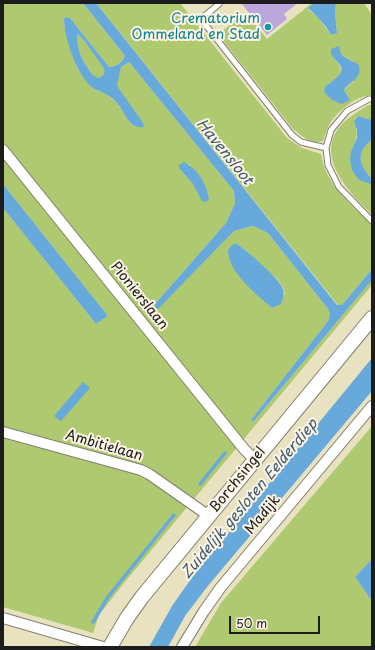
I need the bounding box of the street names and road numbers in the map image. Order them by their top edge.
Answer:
street label: Pionierslaan [107,259,171,333]
street label: Ambitielaan [64,427,144,465]
street label: Borchsingel [207,444,269,516]
street label: Madijk [242,492,284,538]

